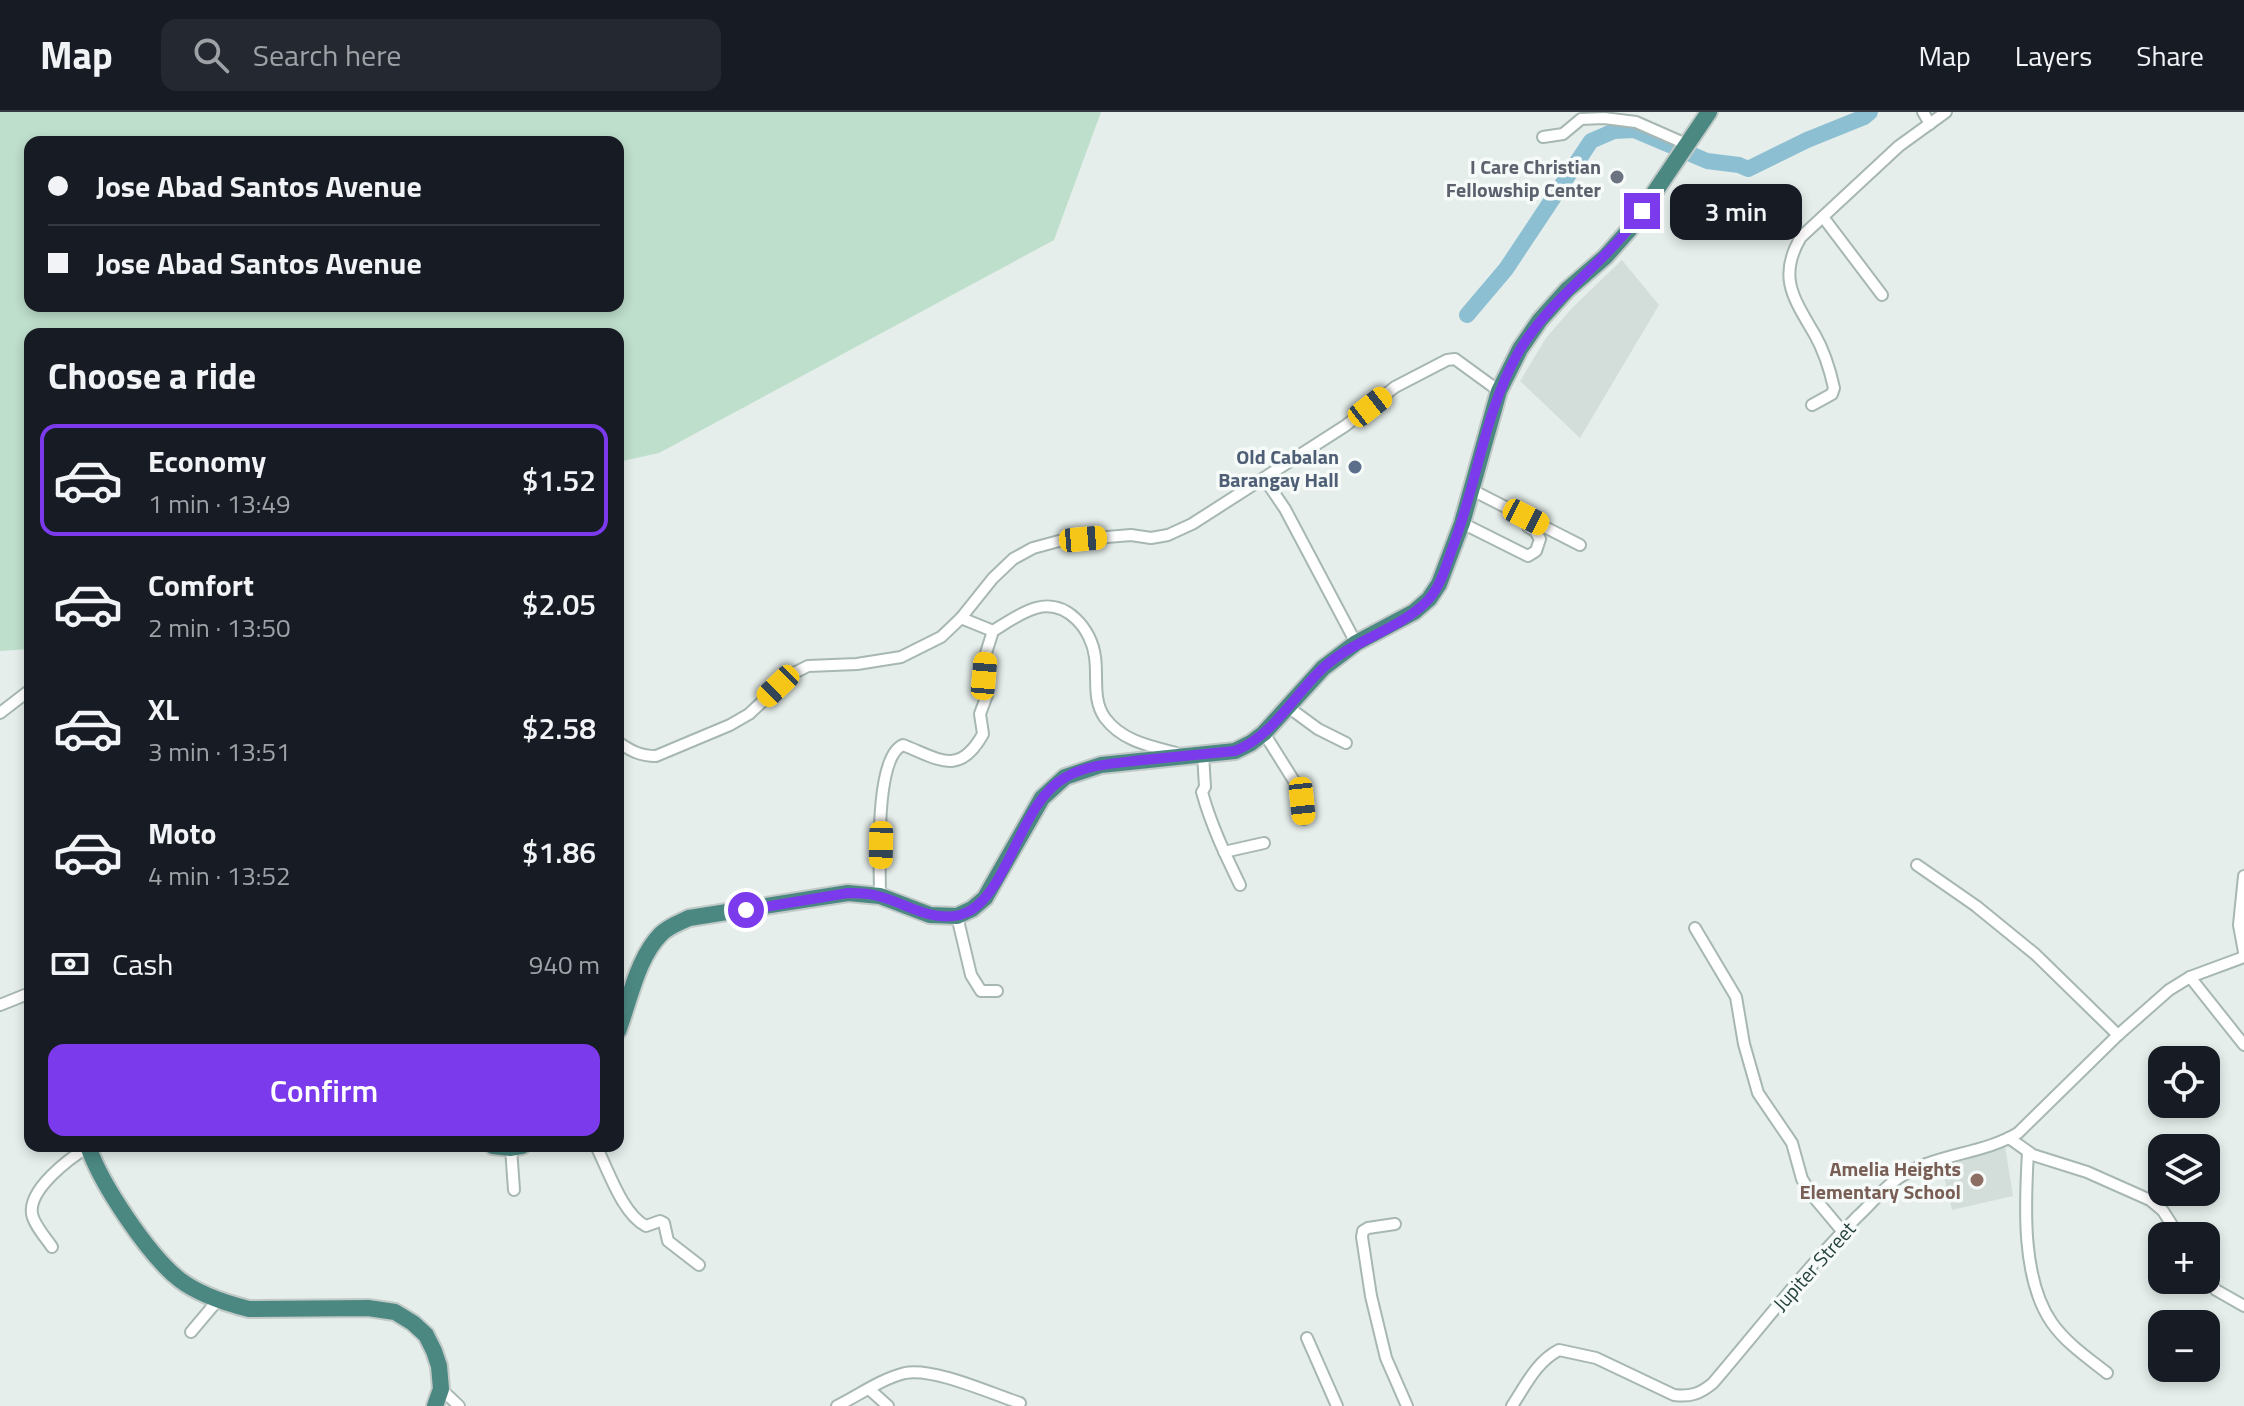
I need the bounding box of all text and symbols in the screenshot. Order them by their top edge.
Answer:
search box [161,19,721,91]
text: Map [40,26,113,84]
text: Search here [253,32,402,78]
icon: search [189,33,233,77]
text: Map [1918,34,1971,77]
text: Layers [2015,34,2092,77]
text: Share [2136,34,2204,77]
place label: I Care Christian Fellowship Center [1446,151,1602,205]
text: Jose Abad Santos Avenue [96,163,422,209]
marker: I Care Christian Fellowship Center [1608,168,1626,186]
callout: 3 min [1670,183,1802,239]
text: 3 min [1705,192,1767,231]
route end [1624,193,1660,229]
text: Jose Abad Santos Avenue [96,240,422,286]
text: Choose a ride [48,348,256,403]
car [1344,383,1396,431]
text: Economy [148,438,266,484]
place label: Old Cabalan Barangay Hall [1218,441,1339,495]
icon: car [52,444,124,516]
text: $1.52 [522,457,596,503]
marker: Old Cabalan Barangay Hall [1346,458,1364,476]
text: 1 min · 13:49 [148,484,291,523]
car [1499,495,1553,539]
car [1058,525,1108,553]
text: Comfort [148,562,254,608]
icon: car [52,568,124,640]
text: $2.05 [522,581,596,627]
text: 2 min · 13:50 [148,608,291,647]
car [970,651,998,701]
car [752,661,804,711]
text: XL [148,686,179,732]
icon: car [52,692,124,764]
text: $2.58 [522,705,596,751]
text: 3 min · 13:51 [148,732,291,771]
car [1288,776,1316,826]
text: Moto [148,810,216,856]
icon: car [52,816,124,888]
car [869,821,893,869]
text: $1.86 [522,829,596,875]
text: 4 min · 13:52 [148,856,291,895]
route start [728,892,764,928]
text: Cash [112,941,173,987]
icon: cash [48,942,92,986]
text: 940 m [529,945,600,984]
button: Confirm [48,1044,600,1136]
map controls [2148,1046,2220,1382]
button: locate [2148,1046,2220,1118]
button: layers [2148,1134,2220,1206]
place label: Amelia Heights Elementary School [1799,1153,1961,1207]
marker: Amelia Heights Elementary School [1968,1171,1986,1189]
street label: Jupiter Street [1765,1214,1863,1318]
button: + [2148,1222,2220,1294]
button: − [2148,1310,2220,1382]

